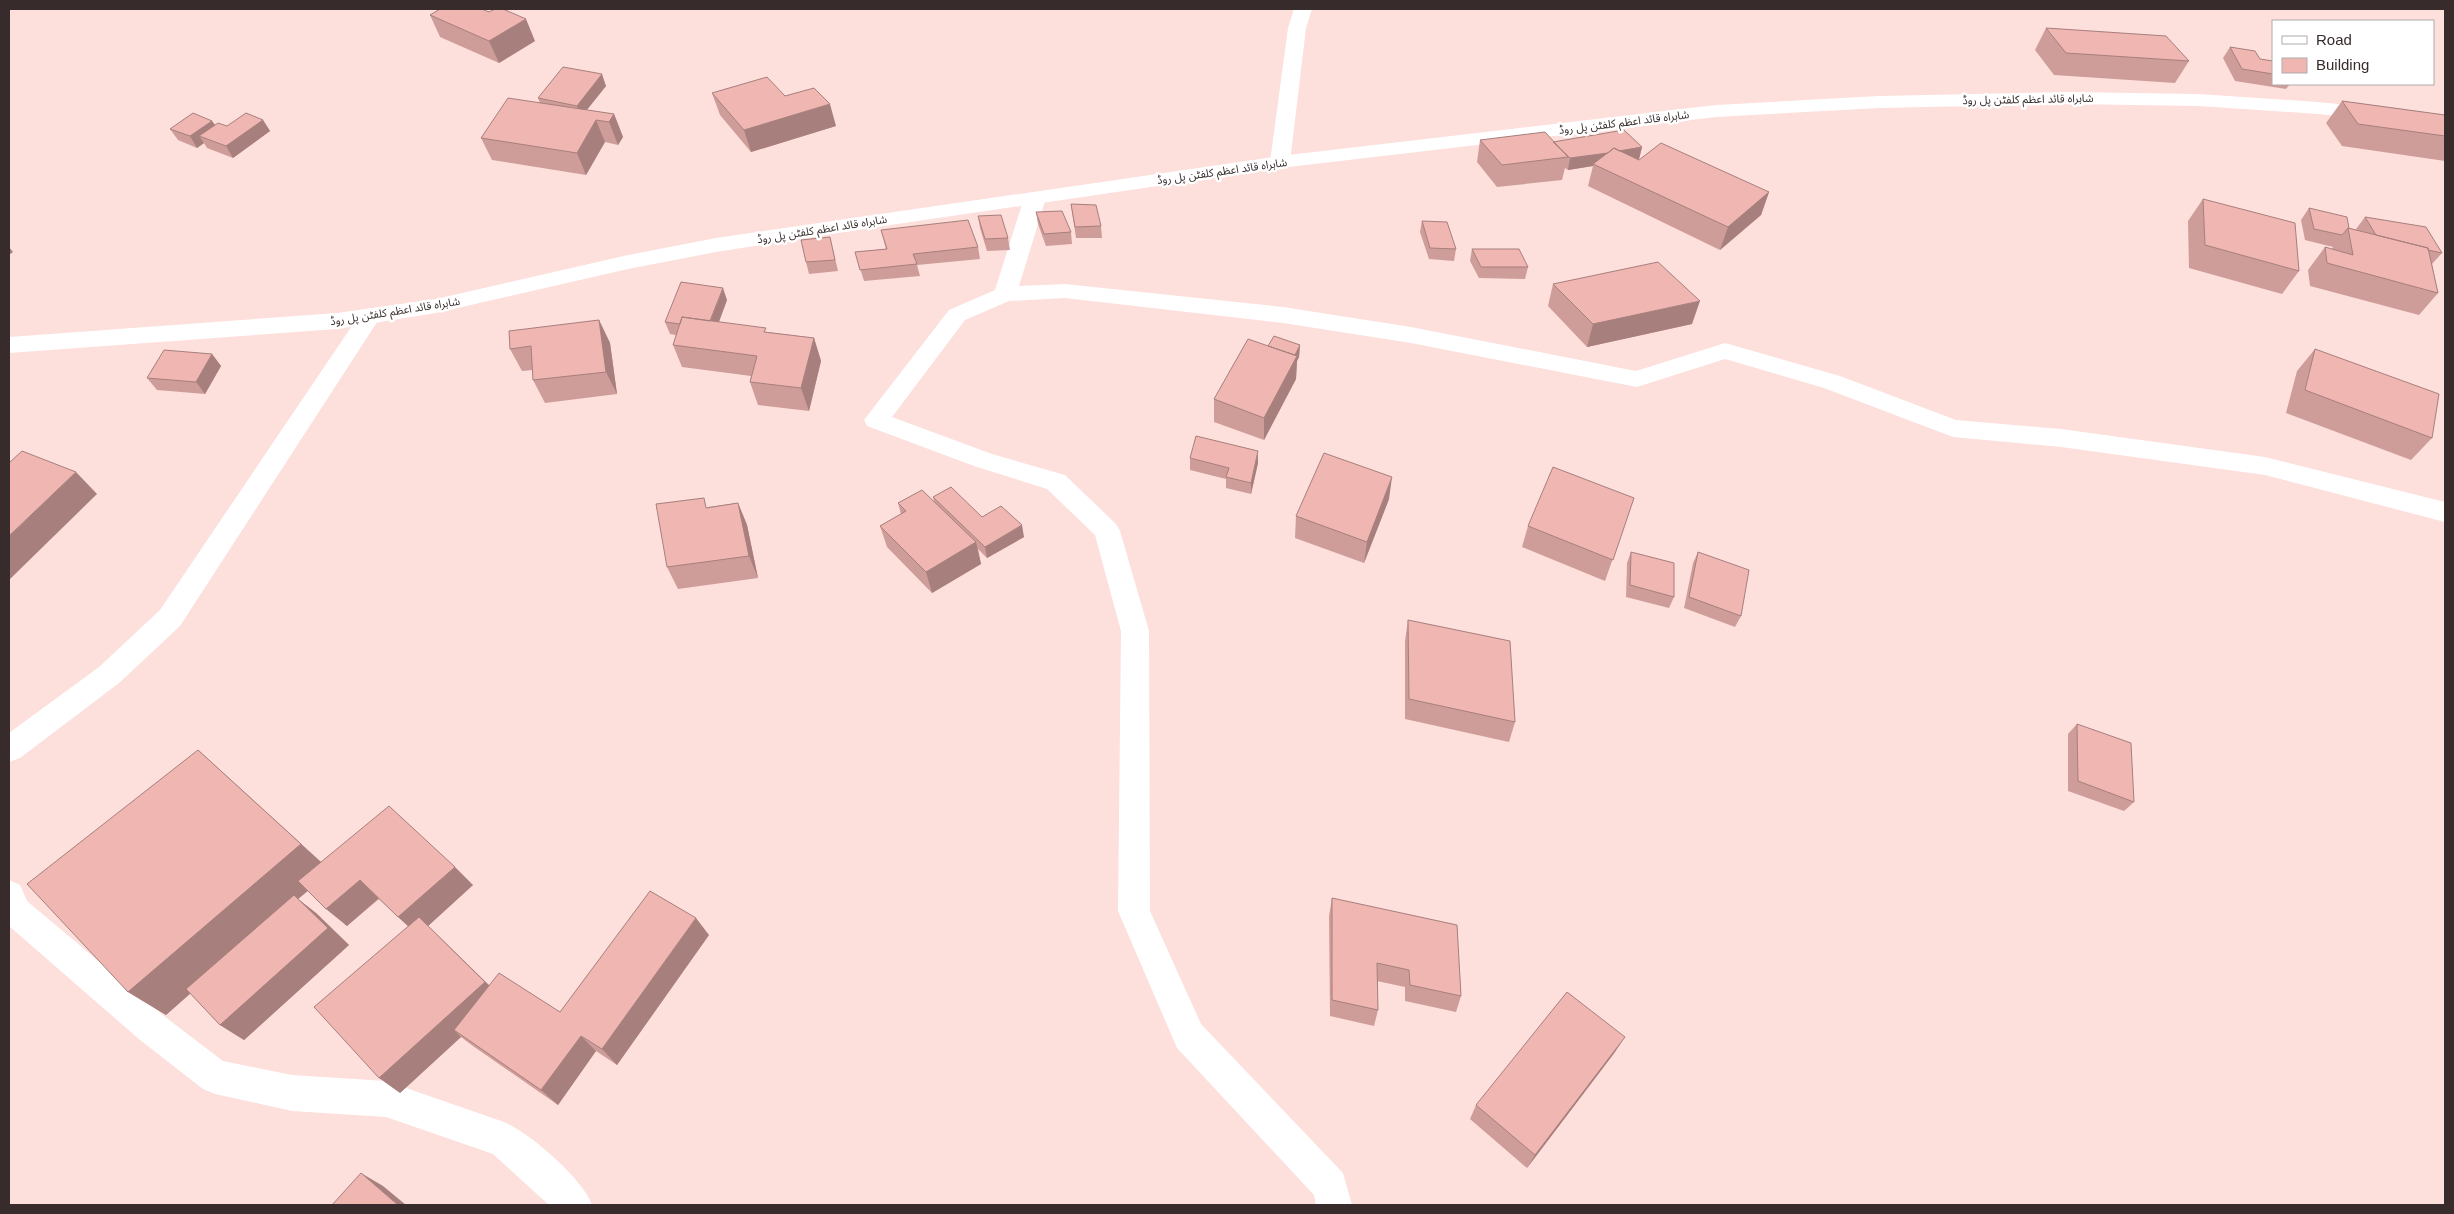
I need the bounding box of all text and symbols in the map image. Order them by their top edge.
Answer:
legend [2272,20,2434,85]
text: Road [2316,31,2352,48]
text: Building [2316,56,2369,73]
street label: شاہراہ قائد اعظم کلفٹن پل روڈ [1962,92,2094,109]
street label: شاہراہ قائد اعظم کلفٹن پل روڈ [1558,108,1691,139]
street label: شاہراہ قائد اعظم کلفٹن پل روڈ [1156,156,1289,189]
street label: شاہراہ قائد اعظم کلفٹن پل روڈ [756,212,889,248]
street label: شاہراہ قائد اعظم کلفٹن پل روڈ [329,294,462,330]

